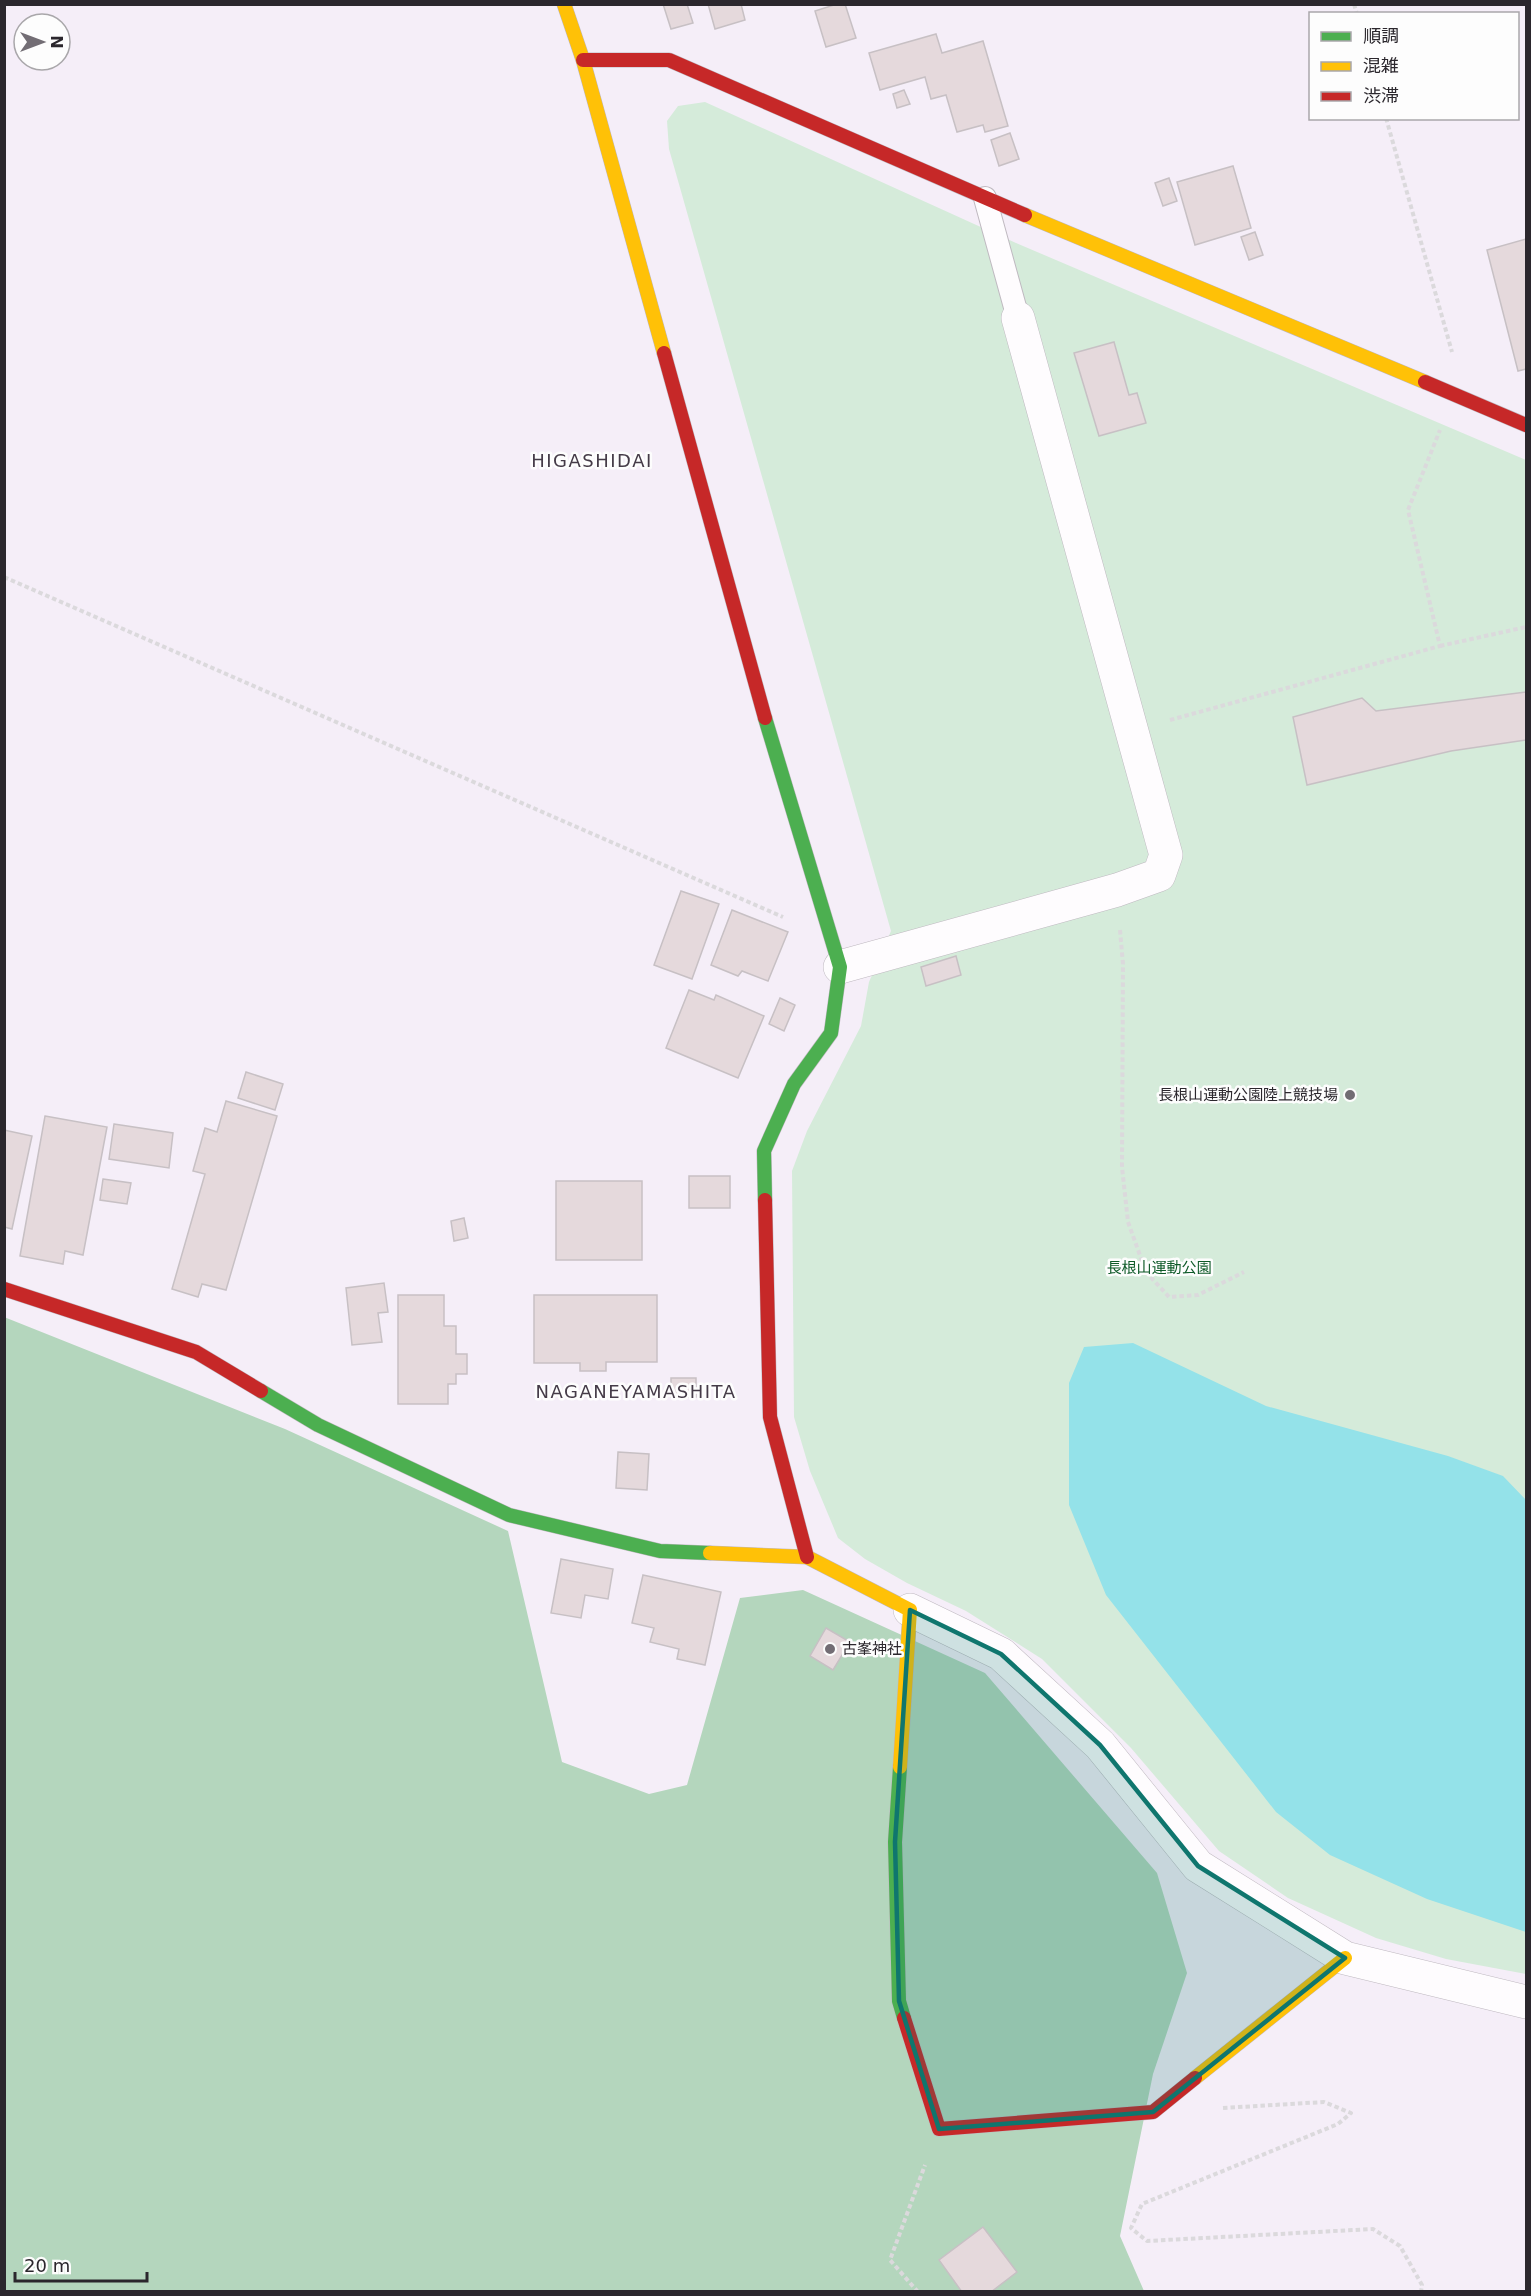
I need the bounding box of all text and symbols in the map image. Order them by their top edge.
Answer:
north arrow [12,12,72,72]
legend [1309,12,1519,120]
text: 順調 [1363,25,1399,46]
text: N [47,35,66,49]
text: 混雑 [1363,55,1399,76]
text: 渋滞 [1363,85,1399,106]
district label: HIGASHIDAI [531,450,653,471]
place label: 長根山運動公園陸上競技場 [1158,1086,1338,1104]
marker: 長根山運動公園陸上競技場 [1343,1088,1357,1102]
park label: 長根山運動公園 [1106,1259,1212,1277]
district label: NAGANEYAMASHITA [536,1381,737,1402]
place label: 古峯神社 [842,1640,902,1658]
marker: 古峯神社 [823,1642,837,1656]
scale bar [15,2245,147,2283]
text: 20 m [24,2255,70,2276]

